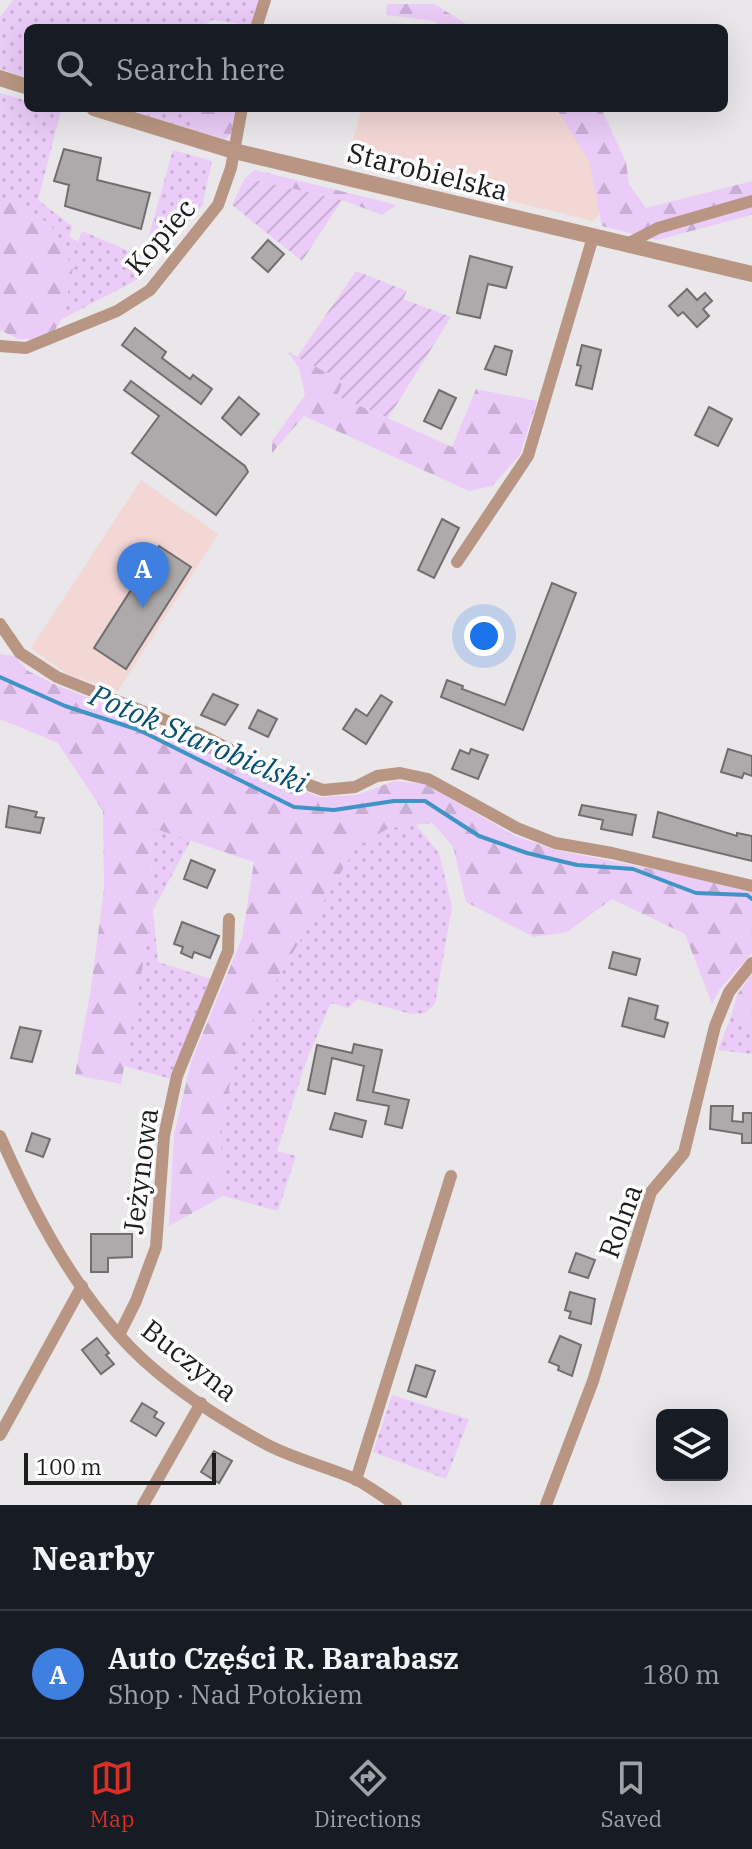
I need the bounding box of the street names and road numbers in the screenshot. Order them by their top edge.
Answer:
street label: Starobielska [344,133,512,209]
street label: Kopiec [116,190,204,282]
street label: Jeżynowa [114,1106,166,1236]
street label: Rolna [590,1179,650,1263]
street label: Buczyna [134,1311,246,1409]

